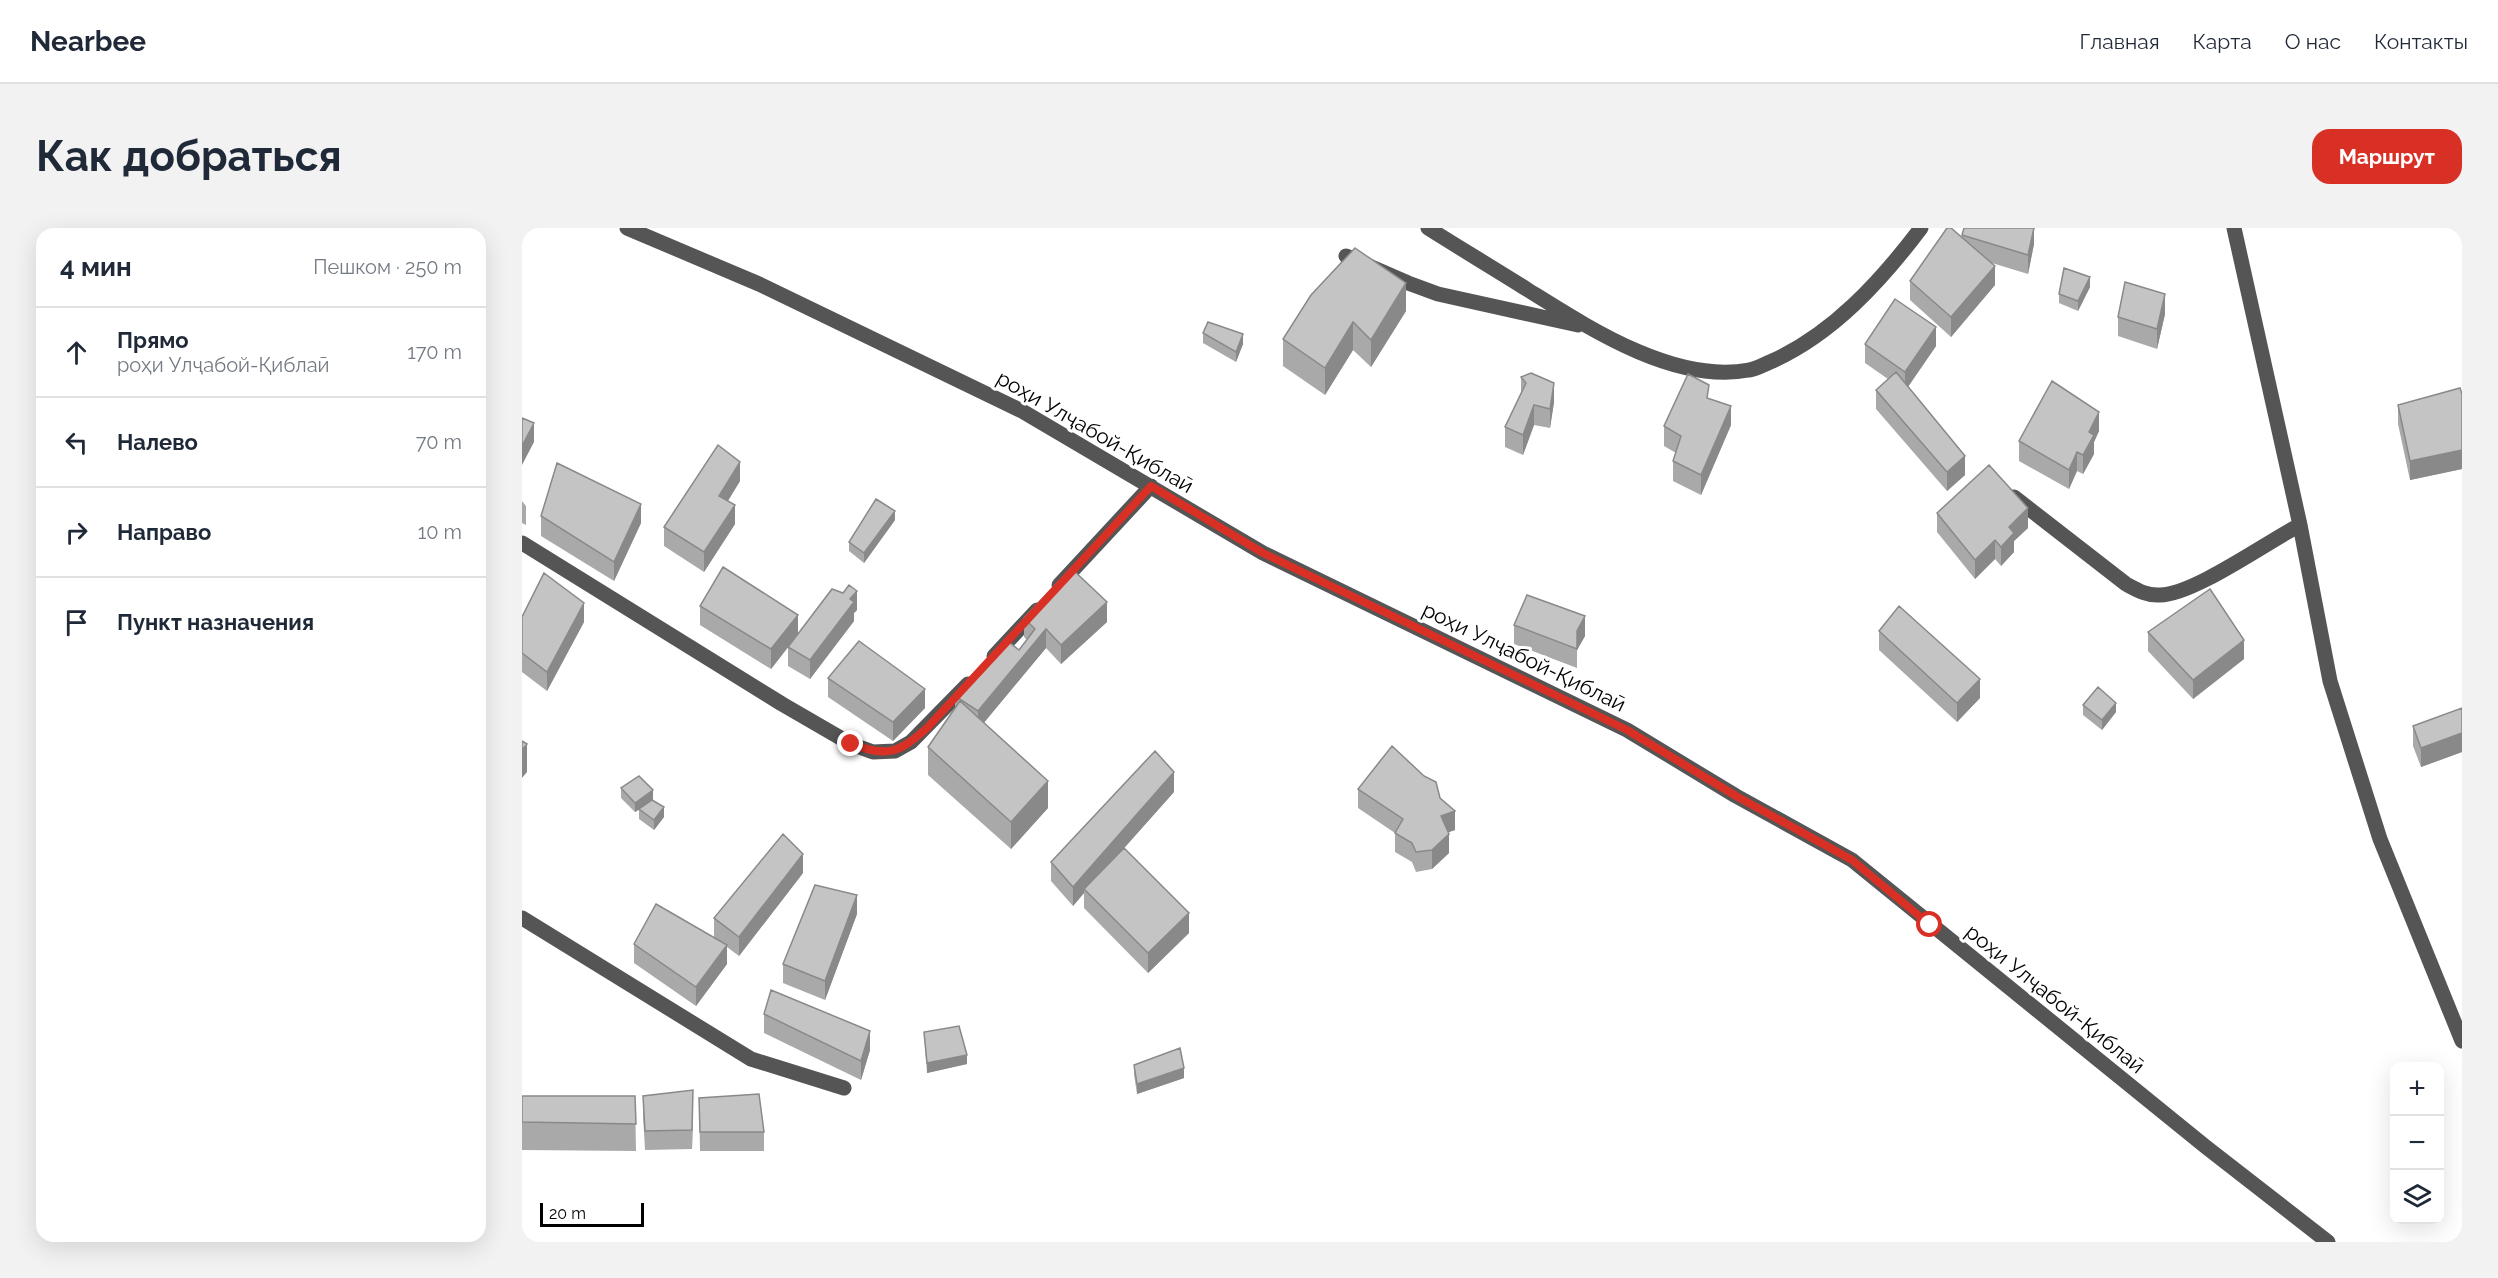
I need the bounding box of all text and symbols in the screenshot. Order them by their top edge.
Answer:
text: Nearbee [30,25,146,58]
text: Главная [2080,29,2160,54]
text: Карта [2193,29,2252,54]
text: О нас [2285,29,2341,54]
text: Контакты [2374,29,2468,54]
button: Маршрут [2312,129,2462,184]
text: Как добраться [36,132,342,181]
text: 4 мин [60,252,132,282]
text: Пешком · 250 m [313,255,462,279]
text: Прямо [117,327,189,353]
icon: ahead [60,336,93,369]
text: 170 m [407,340,462,364]
text: роҳи Улҷабой-Қиблаӣ [117,353,329,377]
street label: роҳи Улҷабой-Қиблаӣ [992,365,1198,498]
icon: left [60,426,93,459]
text: Налево [117,429,198,455]
text: 70 m [416,430,462,454]
icon: right [60,516,93,549]
text: Направо [117,519,211,545]
text: 10 m [418,520,462,544]
street label: роҳи Улҷабой-Қиблаӣ [1418,596,1630,717]
icon: arrive [60,606,93,639]
text: Пункт назначения [117,609,314,635]
route end [837,730,863,756]
route start [1916,911,1942,937]
street label: роҳи Улҷабой-Қиблаӣ [1961,919,2150,1079]
map controls [2390,1062,2444,1224]
button: + [2390,1062,2444,1116]
button: − [2390,1116,2444,1170]
button: layers [2390,1170,2444,1224]
scale bar [540,1200,644,1228]
text: 20 m [549,1204,586,1223]

